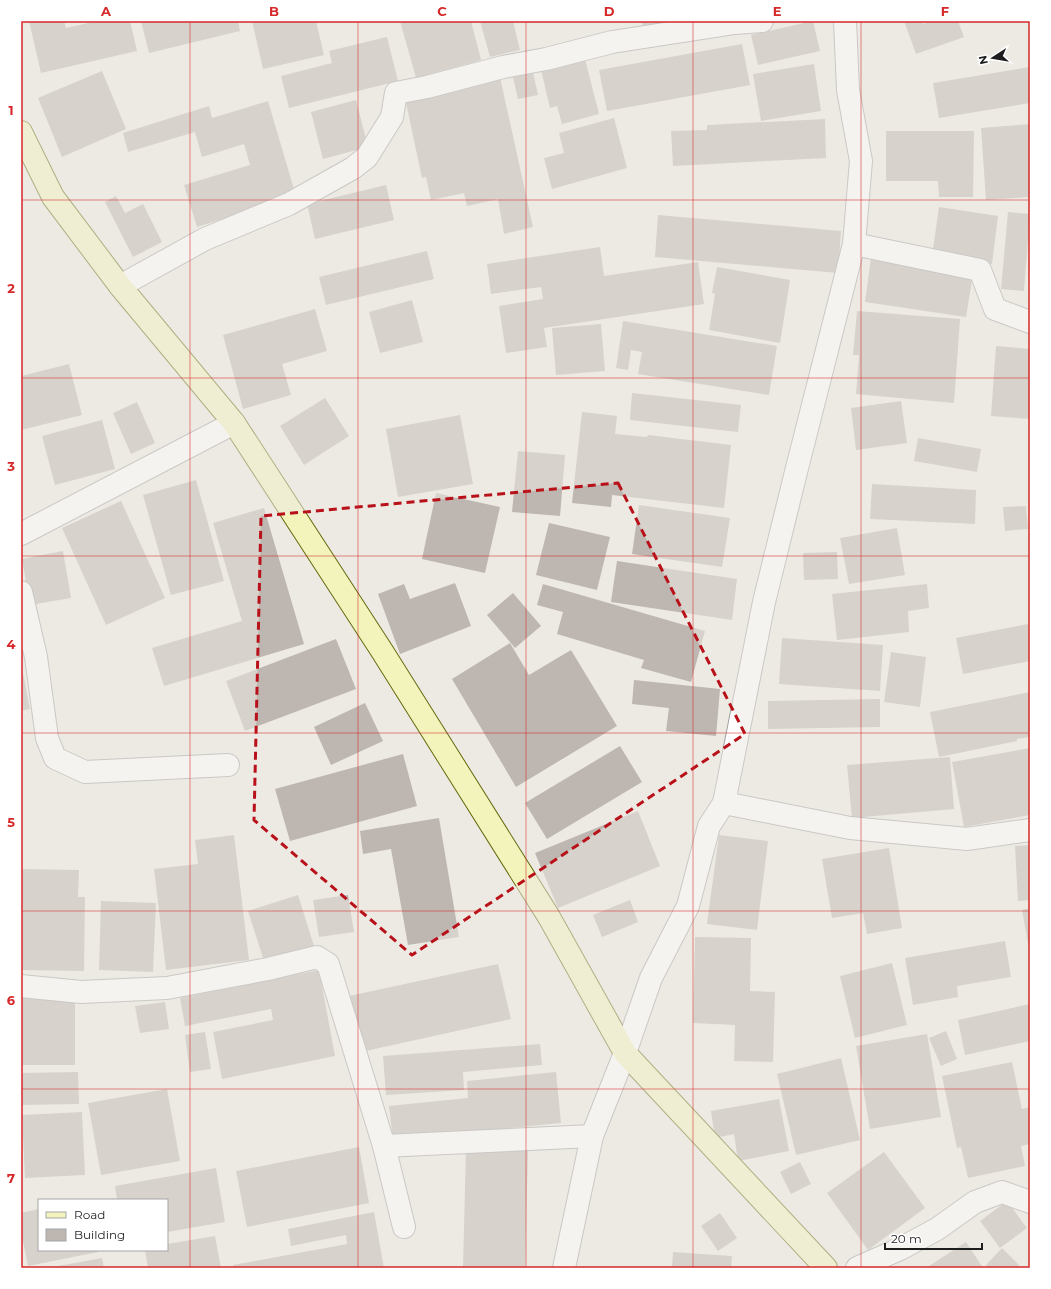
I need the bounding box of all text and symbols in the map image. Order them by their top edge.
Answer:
text: A [100,3,112,19]
text: B [269,3,279,19]
text: C [437,3,447,19]
text: D [604,3,615,19]
text: E [773,3,782,19]
text: F [941,3,949,19]
north arrow [973,38,1013,78]
text: N [975,54,991,66]
text: 1 [8,102,14,118]
text: 2 [7,280,15,296]
text: 3 [6,458,15,474]
text: 4 [7,636,16,652]
text: 5 [7,814,15,830]
text: 6 [7,992,16,1008]
text: 7 [7,1170,15,1186]
legend [38,1199,168,1251]
text: Road [74,1207,105,1222]
scale bar [885,1225,982,1251]
text: Building [74,1227,125,1242]
text: 20 m [891,1231,922,1246]

